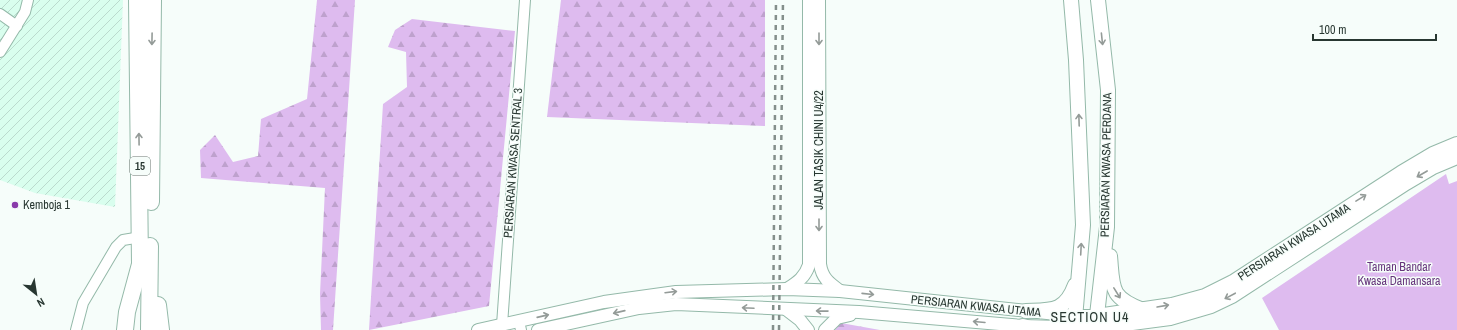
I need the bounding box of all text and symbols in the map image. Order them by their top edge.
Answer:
scale bar [1313,16,1436,42]
text: 100 m [1319,22,1346,38]
one-way arrow [148,32,156,45]
one-way arrow [815,32,823,45]
one-way arrow [1098,32,1106,45]
street label: PERSIARAN KWASA SENTRAL 3 [500,88,526,238]
street label: JALAN TASIK CHINI U4/22 [811,90,827,210]
street label: PERSIARAN KWASA PERDANA [1097,92,1115,237]
one-way arrow [1075,114,1082,127]
one-way arrow [135,133,143,146]
road number: 15 [130,157,150,175]
one-way arrow [1416,170,1428,178]
one-way arrow [1355,194,1366,202]
place label: Kemboja 1 [23,197,71,213]
street label: PERSIARAN KWASA UTAMA [1235,199,1354,284]
marker: Kemboja 1 [10,200,20,210]
one-way arrow [815,218,823,231]
one-way arrow [1078,243,1085,256]
park label: Taman Bandar Kwasa Damansara [1357,259,1441,289]
north arrow [16,274,56,314]
one-way arrow [1113,287,1121,299]
one-way arrow [664,289,677,296]
one-way arrow [861,290,874,298]
street label: PERSIARAN KWASA UTAMA [910,291,1042,321]
one-way arrow [1224,293,1236,301]
text: N [35,295,47,310]
one-way arrow [1156,302,1169,310]
one-way arrow [742,305,755,312]
one-way arrow [816,307,829,315]
one-way arrow [613,308,626,316]
district label: SECTION U4 [1051,308,1129,326]
one-way arrow [536,311,549,319]
one-way arrow [973,319,986,326]

